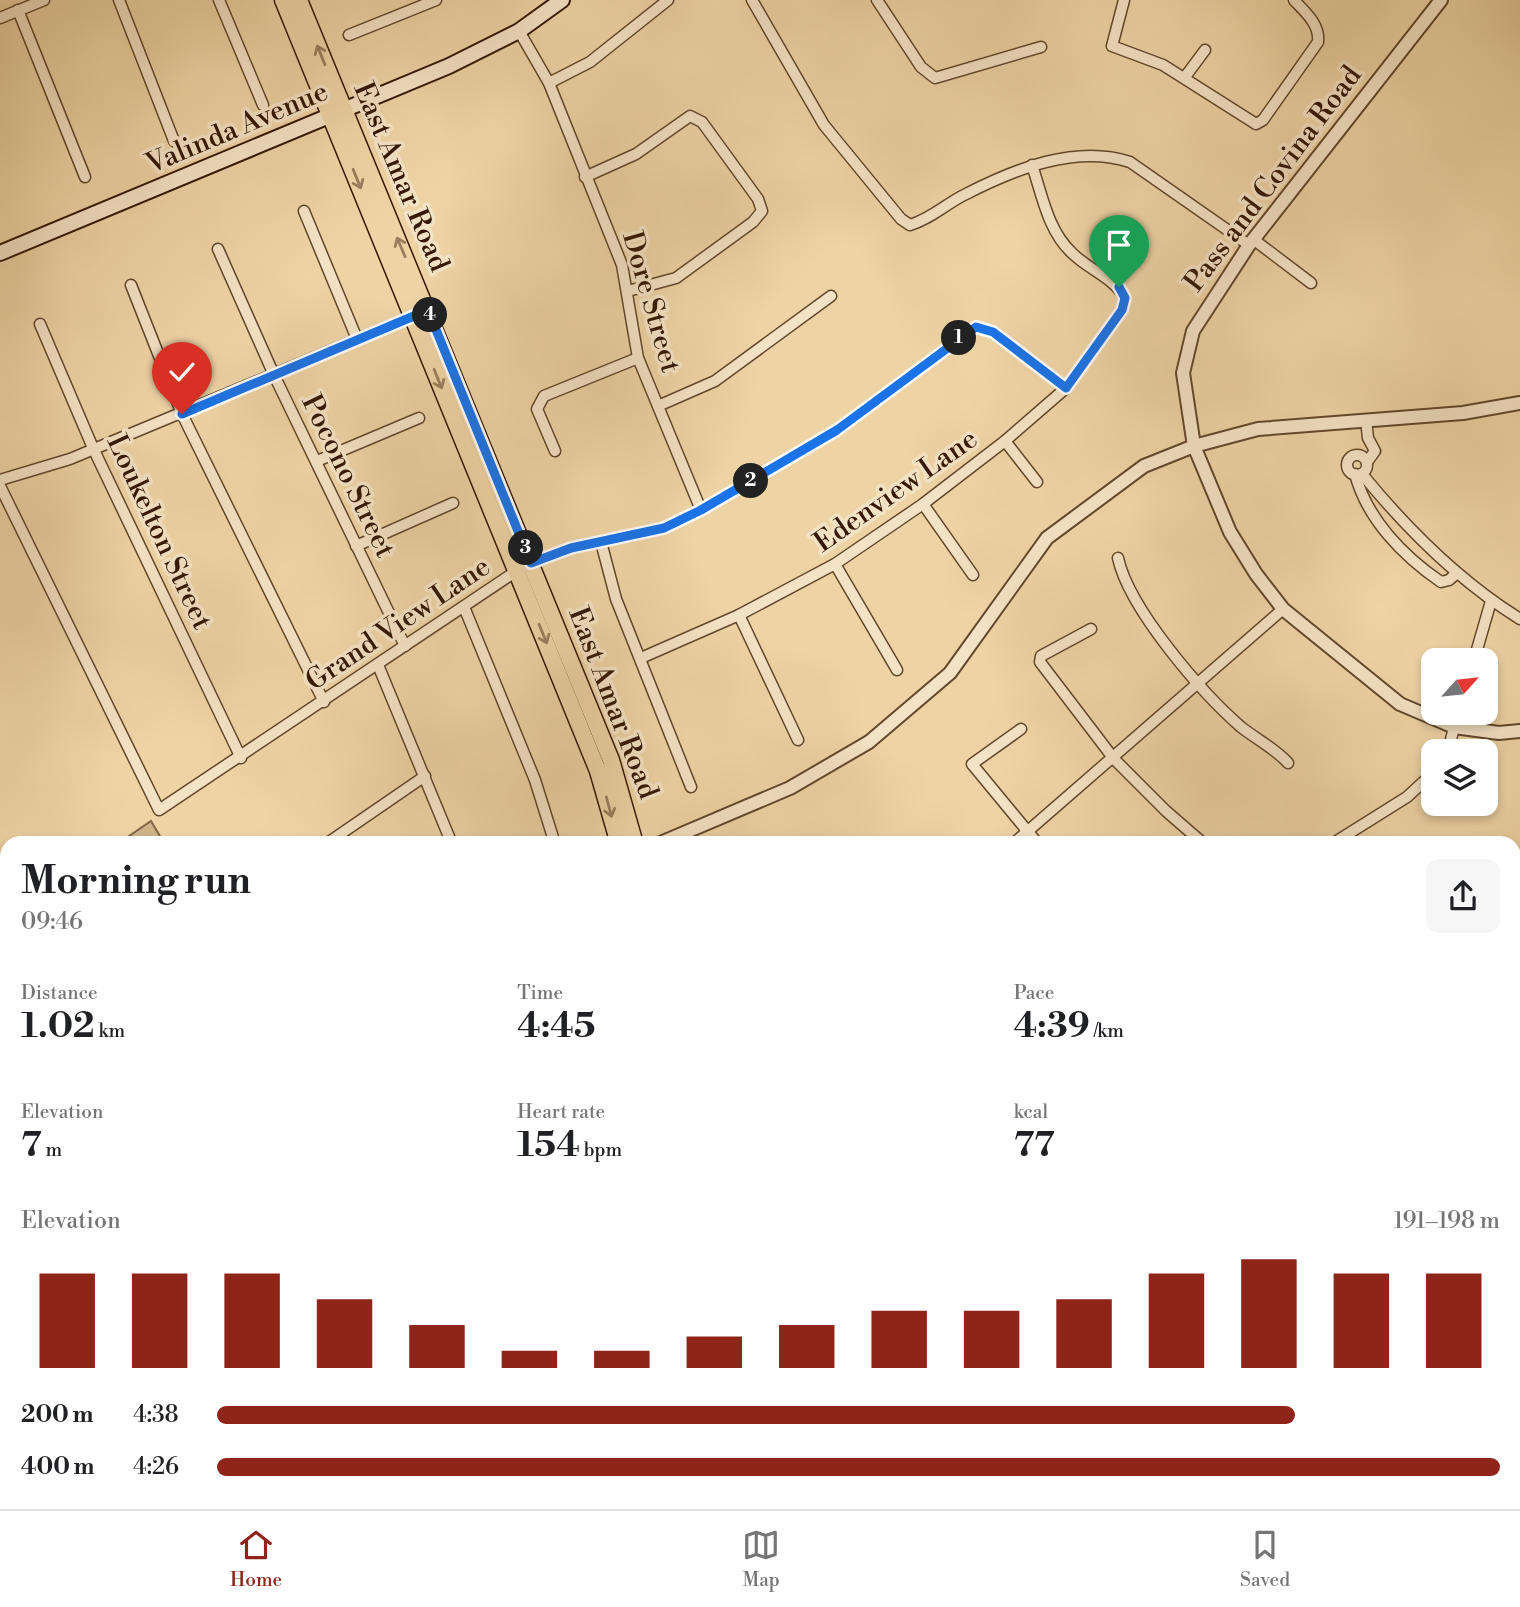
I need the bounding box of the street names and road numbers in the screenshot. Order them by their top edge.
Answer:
street label: Pass and Covina Road [1177,59,1369,299]
street label: Valinda Avenue [140,74,333,182]
street label: East Amar Road [345,77,457,277]
street label: Dore Street [614,227,688,377]
street label: Pocono Street [293,389,403,563]
street label: Edenview Lane [807,422,985,560]
street label: Loukelton Street [99,429,219,635]
street label: Grand View Lane [299,549,497,699]
street label: East Amar Road [560,602,666,804]

